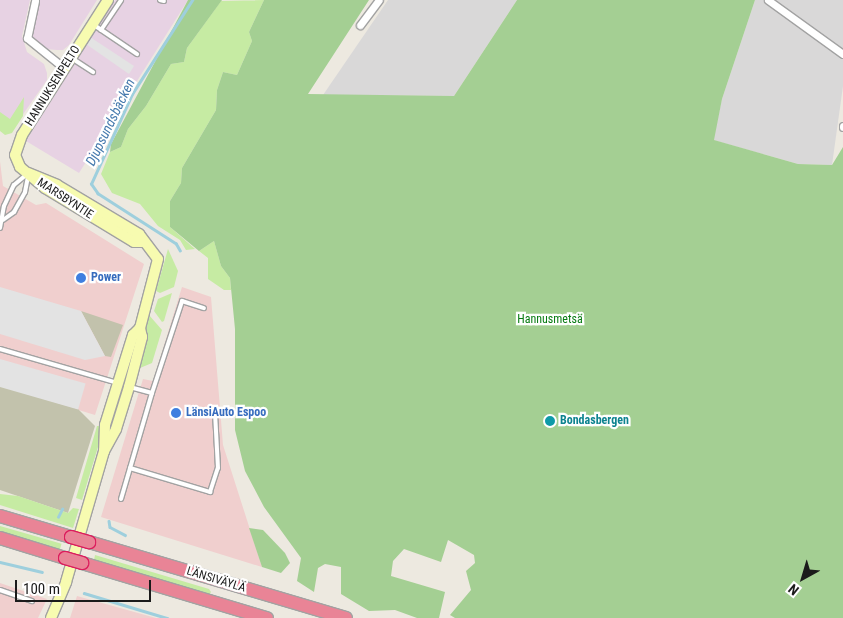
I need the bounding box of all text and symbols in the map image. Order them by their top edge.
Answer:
street label: HANNUKSENPELTO [22,43,84,129]
water label: Djupsundsbäcken [82,76,138,168]
street label: MARSBYNTIE [34,176,96,222]
place label: Power [91,271,121,285]
marker: Power [75,272,87,284]
park label: Hannusmetsä [517,313,583,327]
place label: LänsiAuto Espoo [186,406,266,420]
marker: LänsiAuto Espoo [170,407,182,419]
place label: Bondasbergen [560,414,629,428]
marker: Bondasbergen [544,415,556,427]
north arrow [778,553,828,603]
street label: LÄNSIVÄYLÄ [185,564,247,596]
scale bar [18,570,154,602]
text: 100 m [23,580,60,598]
text: N [785,581,802,599]

